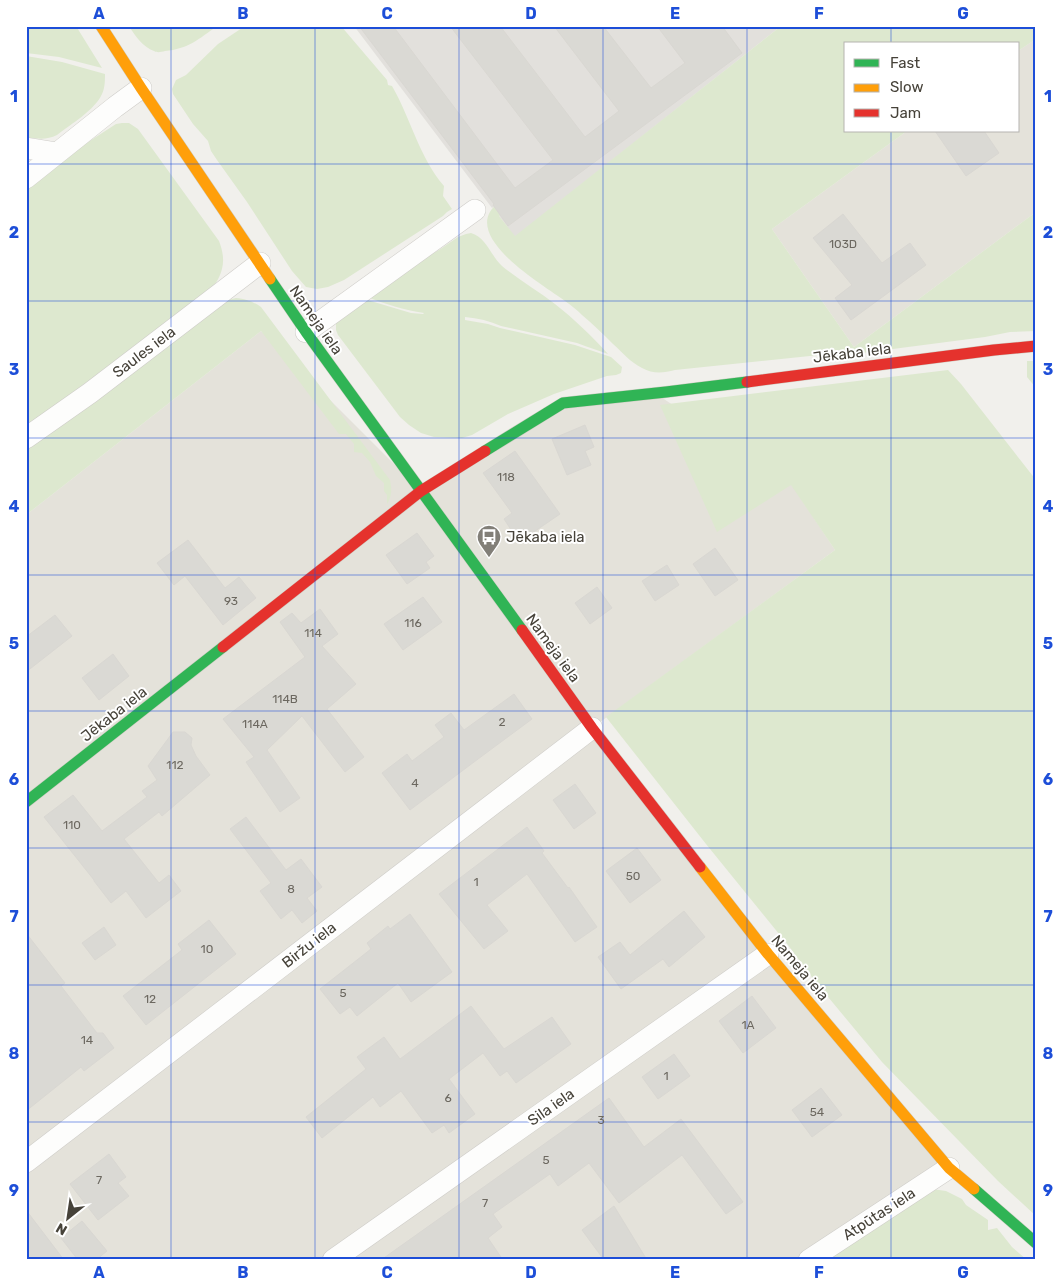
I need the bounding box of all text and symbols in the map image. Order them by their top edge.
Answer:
text: A [93,4,105,23]
text: B [237,4,249,23]
text: C [381,4,393,23]
text: D [525,4,537,23]
text: E [670,4,680,23]
text: F [814,4,824,23]
text: G [957,4,969,23]
legend [844,42,1020,132]
text: Fast [890,54,920,72]
text: Slow [890,78,923,96]
text: 1 [10,87,18,106]
text: 1 [1044,87,1052,106]
text: Jam [890,104,921,122]
text: 2 [9,223,19,242]
text: 2 [1043,223,1053,242]
house number: 103D [829,237,857,251]
street label: Nameja iela [286,282,346,358]
street label: Saules iela [109,323,179,381]
street label: Jēkaba iela [812,339,892,367]
text: 3 [9,360,19,379]
text: 3 [1043,360,1053,379]
house number: 118 [497,470,515,484]
text: 4 [9,497,20,516]
text: 4 [1043,497,1054,516]
bus stop icon: Jēkaba iela [476,524,502,558]
place label: Jēkaba iela [506,528,585,546]
house number: 93 [224,594,238,608]
street label: Nameja iela [522,610,584,686]
house number: 116 [404,616,422,630]
house number: 114 [304,626,322,640]
text: 5 [9,634,19,653]
text: 5 [1043,634,1053,653]
street label: Jēkaba iela [77,683,151,745]
house number: 114B [272,692,298,706]
house number: 2 [498,715,506,729]
house number: 114A [242,717,268,731]
house number: 112 [166,758,184,772]
text: 6 [9,770,19,789]
text: 6 [1043,770,1053,789]
house number: 4 [411,776,419,790]
house number: 110 [63,818,81,832]
house number: 50 [626,869,640,883]
house number: 1 [473,875,479,889]
house number: 8 [287,882,295,896]
text: 7 [9,907,19,926]
text: 7 [1043,907,1053,926]
street label: Biržu iela [278,918,340,972]
street label: Nameja iela [767,932,833,1004]
house number: 10 [201,942,213,956]
house number: 5 [339,986,347,1000]
house number: 12 [144,992,156,1006]
house number: 1A [741,1018,755,1032]
house number: 14 [81,1033,94,1047]
text: 8 [9,1044,20,1063]
text: 8 [1043,1044,1054,1063]
house number: 1 [663,1069,669,1083]
street label: Sila iela [524,1085,578,1129]
house number: 6 [444,1091,452,1105]
house number: 54 [810,1105,825,1119]
house number: 3 [597,1113,605,1127]
house number: 5 [542,1153,550,1167]
house number: 7 [96,1173,102,1187]
text: 9 [9,1181,19,1200]
text: 9 [1043,1181,1053,1200]
street label: Atpūtas iela [839,1184,919,1244]
north arrow [42,1194,92,1244]
house number: 7 [482,1196,488,1210]
text: N [53,1219,70,1239]
text: A [93,1263,105,1282]
text: B [237,1263,249,1282]
text: C [381,1263,393,1282]
text: D [525,1263,537,1282]
text: E [670,1263,680,1282]
text: F [814,1263,824,1282]
text: G [957,1263,969,1282]

